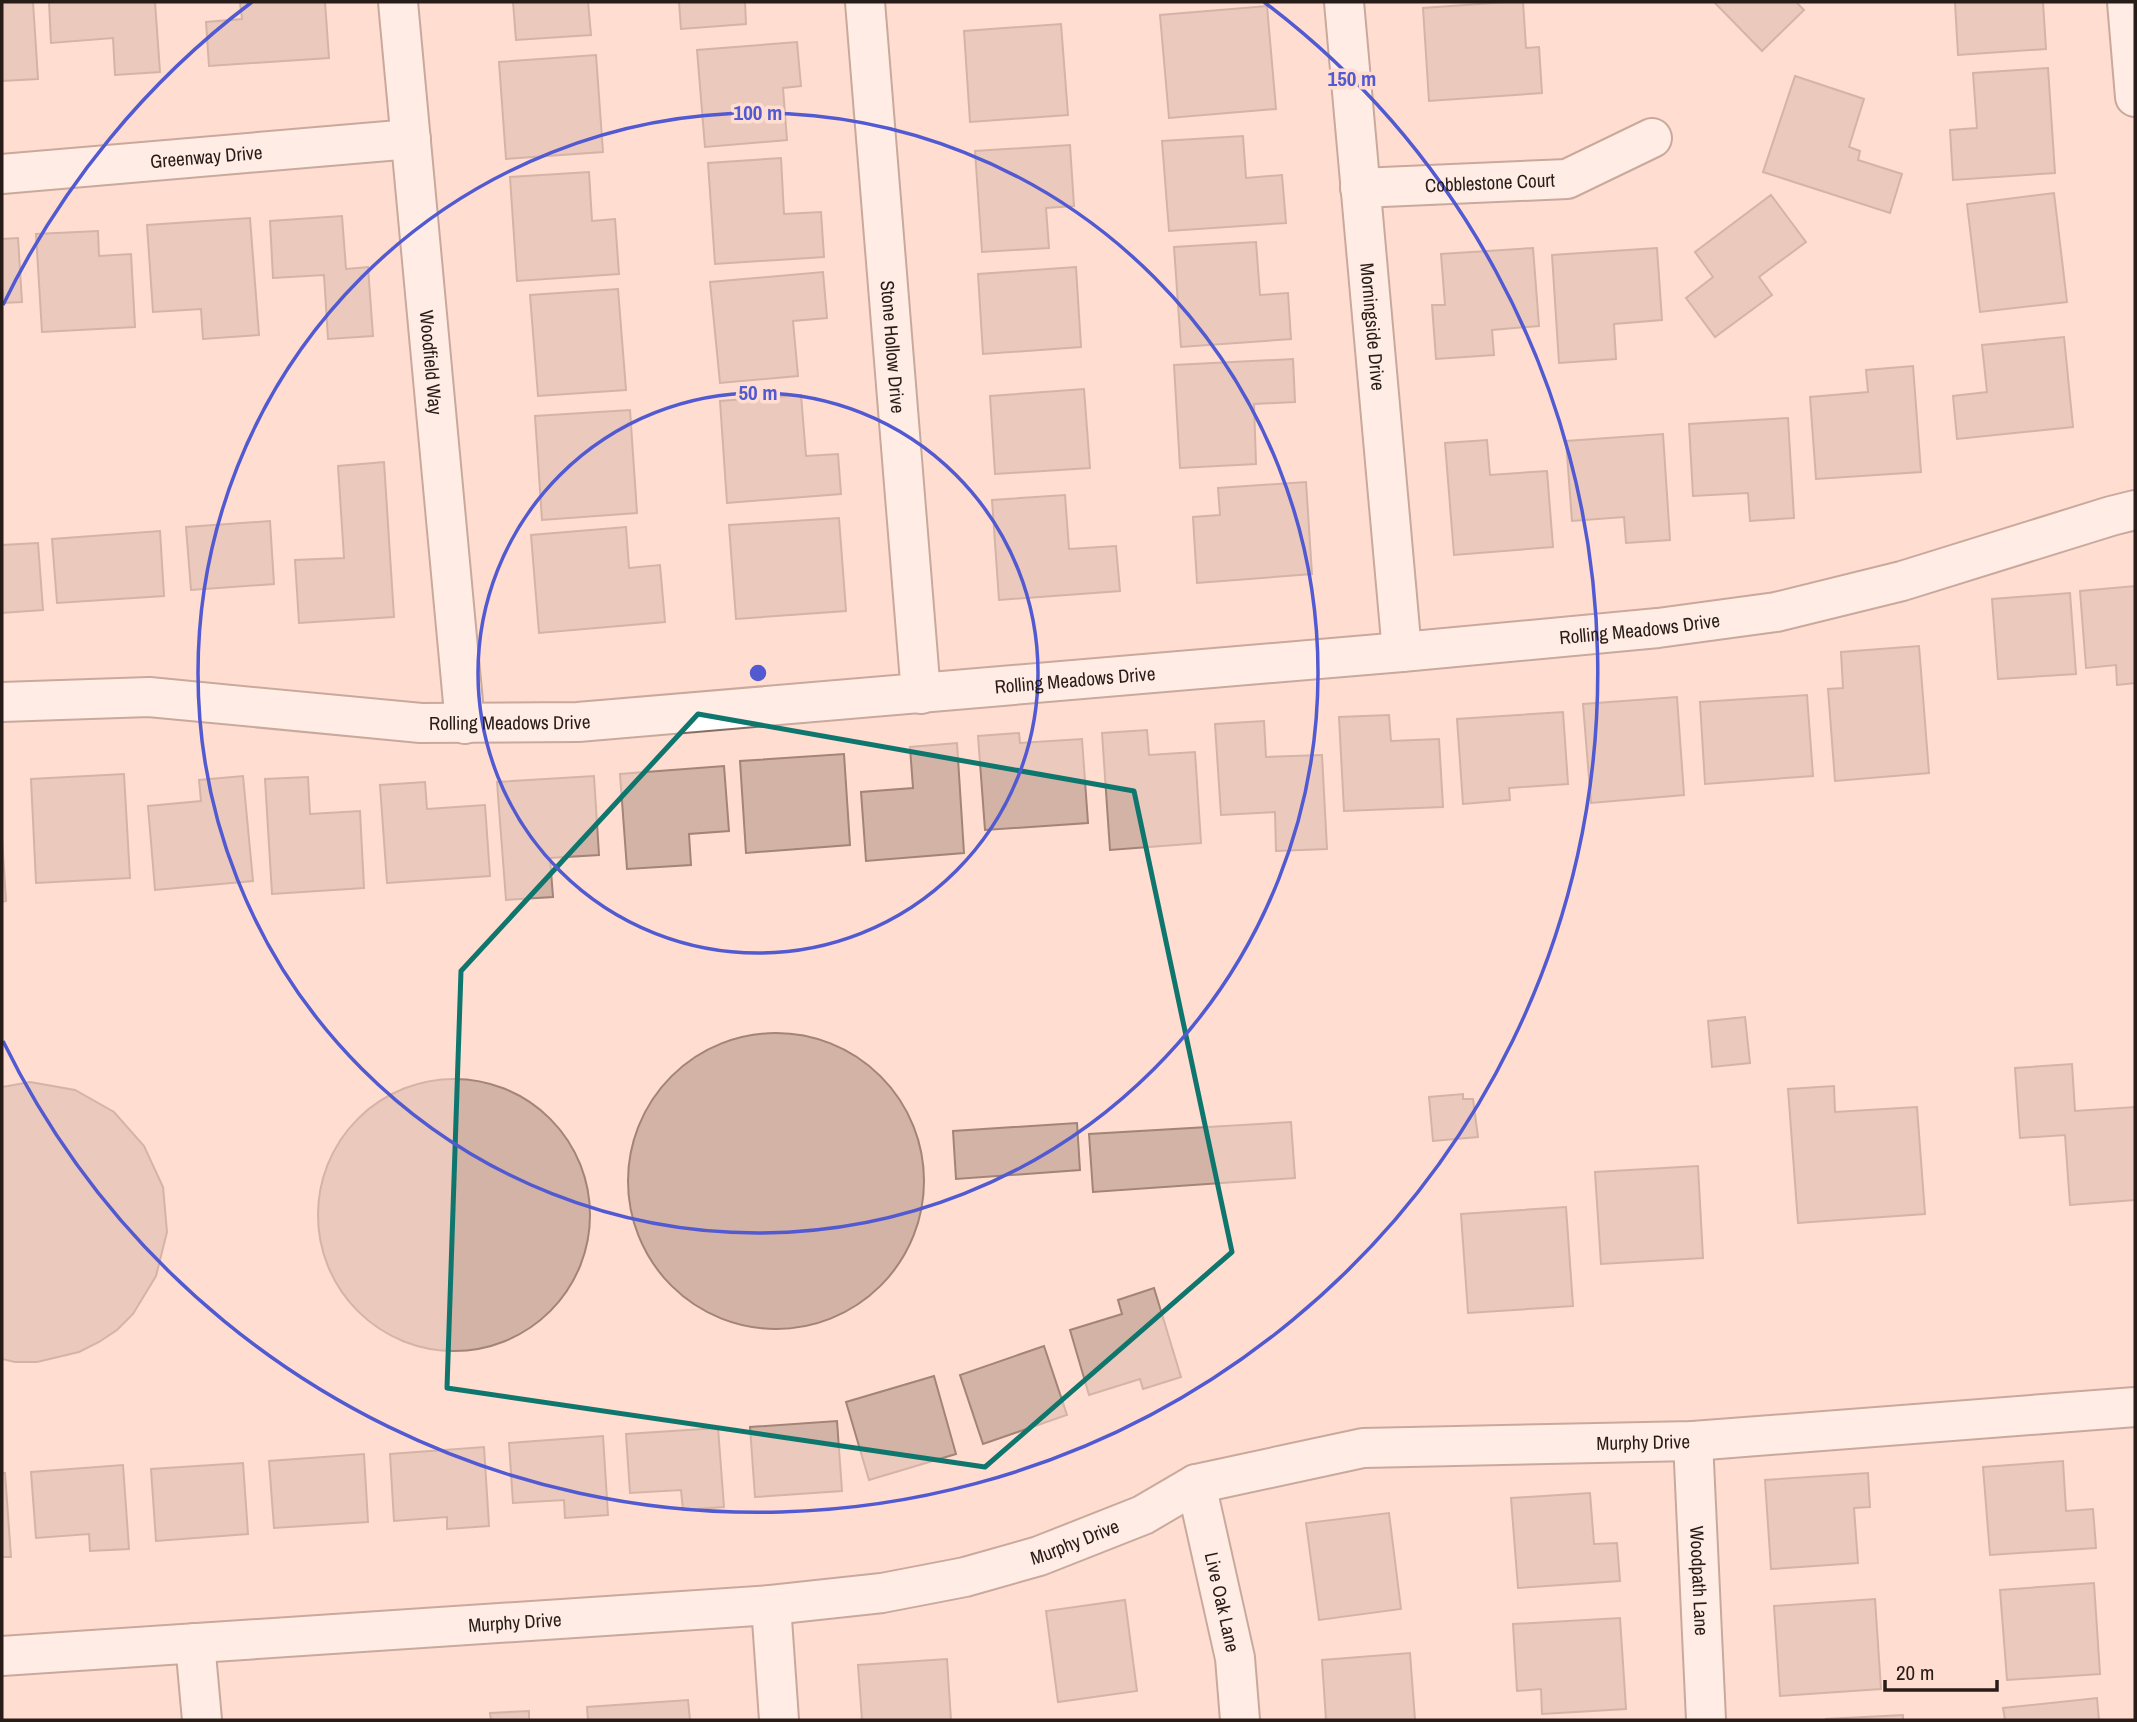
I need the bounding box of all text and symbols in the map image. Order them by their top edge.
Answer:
text: 150 m [1328,64,1376,93]
text: 100 m [734,98,782,127]
street label: Greenway Drive [149,139,263,174]
street label: Cobblestone Court [1424,167,1556,198]
street label: Morningside Drive [1354,262,1392,392]
street label: Stone Hollow Drive [875,279,911,414]
street label: Woodfield Way [414,309,449,416]
text: 50 m [738,378,778,407]
street label: Rolling Meadows Drive [1558,607,1721,650]
street label: Rolling Meadows Drive [993,660,1156,700]
centre of rings [746,661,770,685]
street label: Rolling Meadows Drive [429,708,591,736]
street label: Murphy Drive [1596,1428,1690,1456]
street label: Murphy Drive [1027,1513,1123,1571]
street label: Woodpath Lane [1684,1525,1715,1636]
street label: Live Oak Lane [1199,1550,1246,1654]
street label: Murphy Drive [467,1606,562,1638]
scale bar [1885,1648,1997,1692]
text: 20 m [1896,1658,1934,1687]

